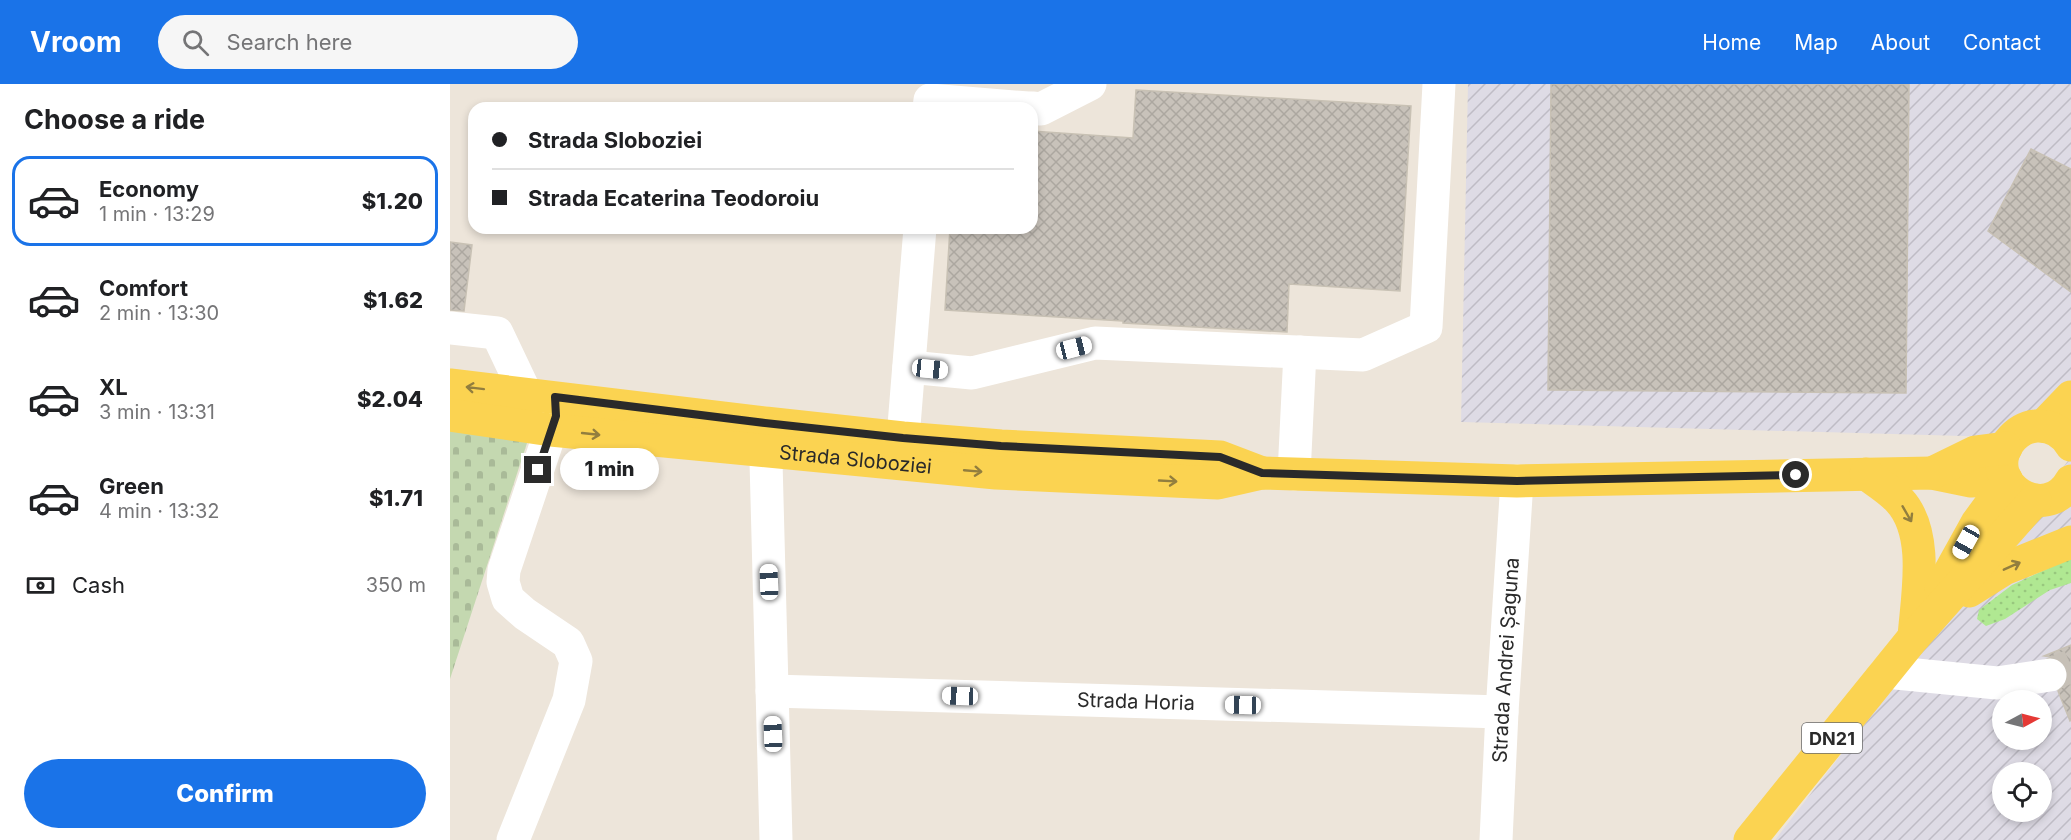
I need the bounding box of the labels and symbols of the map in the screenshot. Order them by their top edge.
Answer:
car [1054,335,1094,361]
car [911,358,949,380]
one-way arrow [466,382,486,393]
one-way arrow [581,429,601,440]
street label: Strada Sloboziei [778,440,933,479]
callout: 1 min [559,449,658,491]
route end [524,456,551,483]
route start [1782,461,1809,488]
one-way arrow [963,466,983,477]
one-way arrow [1158,475,1178,487]
one-way arrow [1902,505,1914,522]
car [1949,522,1983,562]
street label: Strada Andrei Șaguna [1488,557,1524,764]
one-way arrow [2003,560,2021,571]
car [759,564,779,600]
car [942,686,978,706]
street label: Strada Horia [1076,688,1195,715]
north arrow [1992,690,2052,750]
car [1225,696,1261,714]
car [763,716,783,752]
road number: DN21 [1802,723,1862,753]

